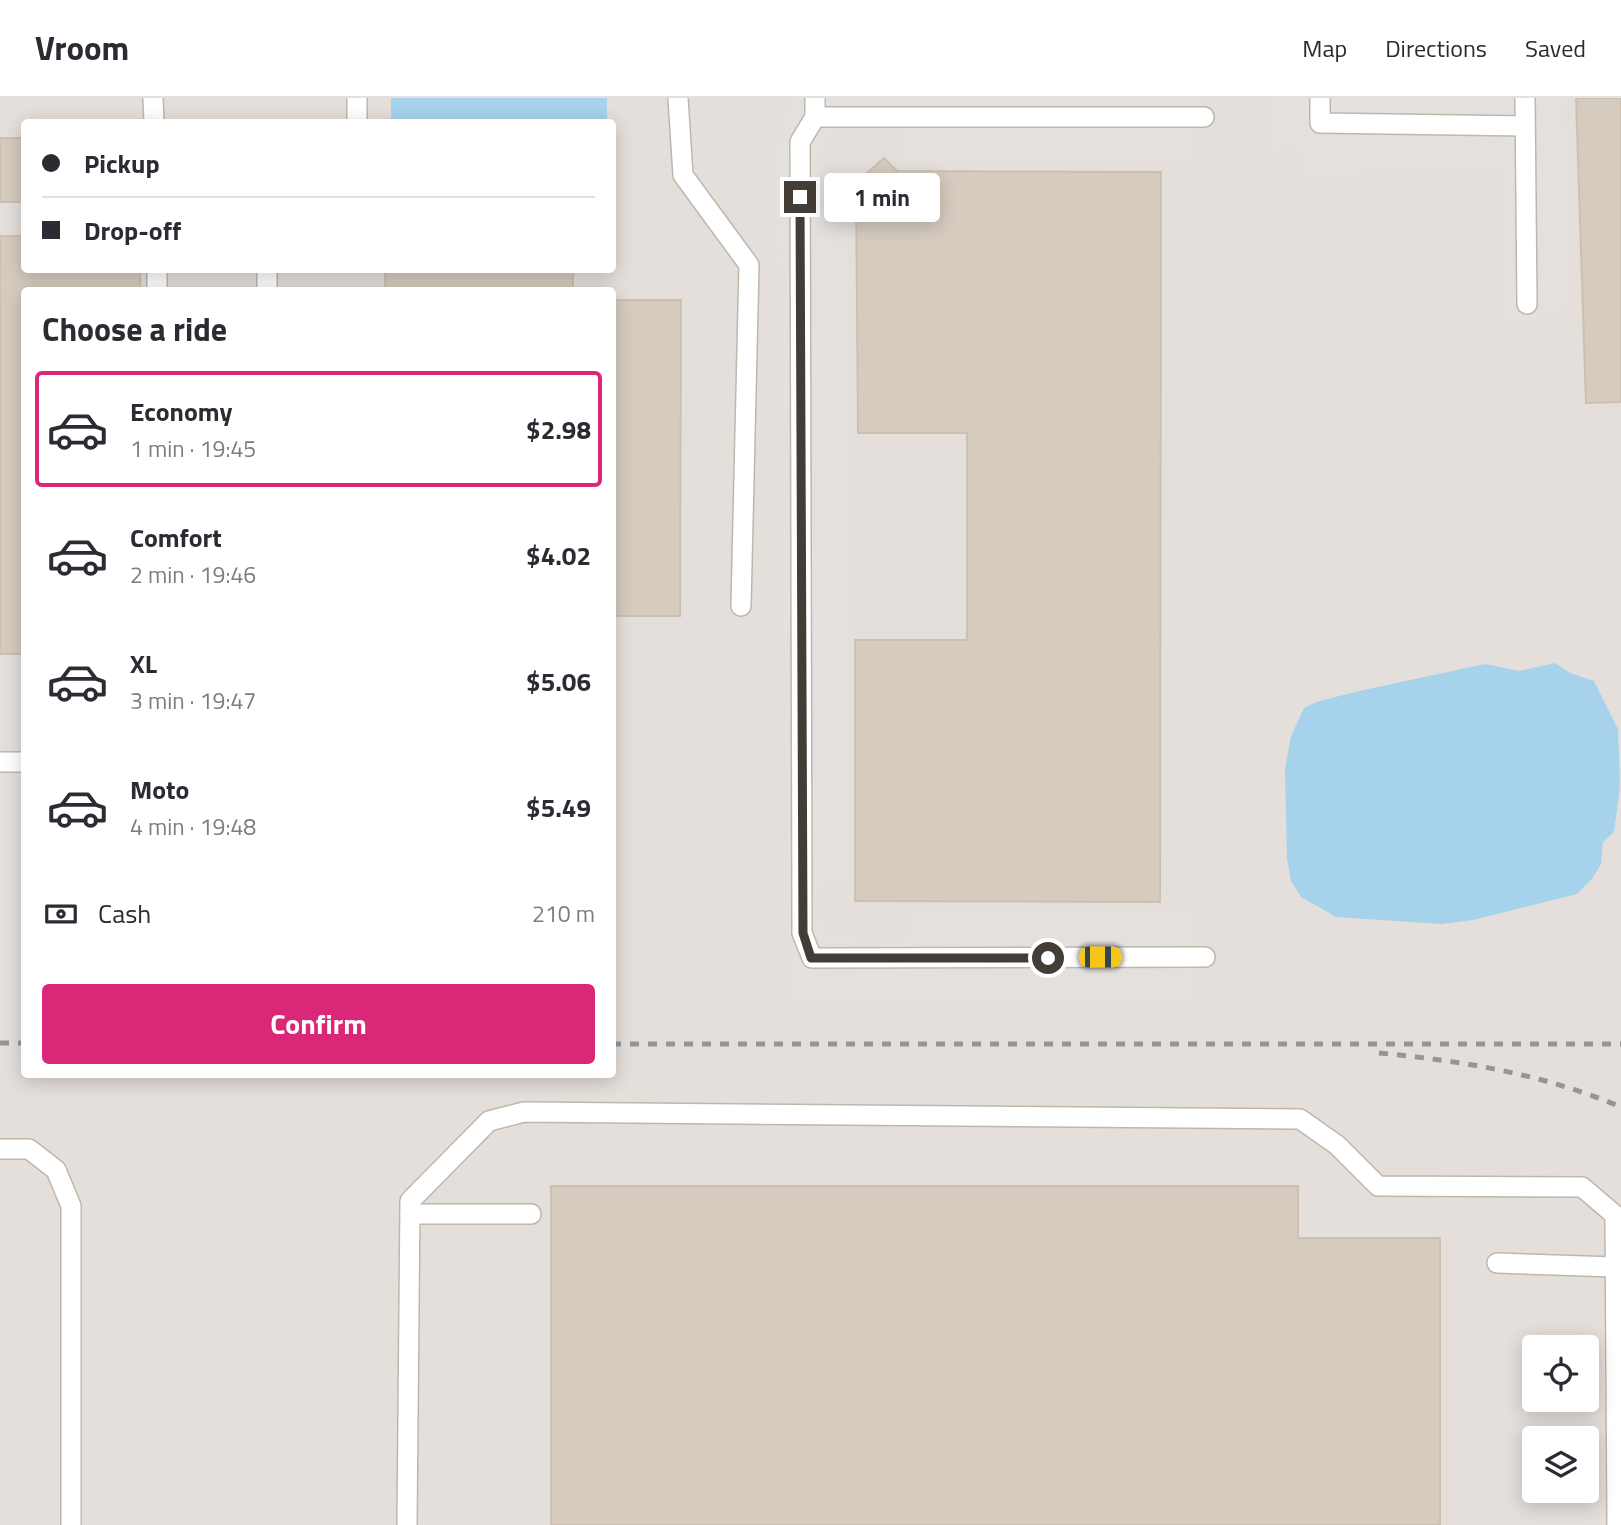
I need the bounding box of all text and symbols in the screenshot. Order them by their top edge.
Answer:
text: Vroom [35,23,129,73]
text: Map [1302,30,1347,66]
text: Directions [1385,30,1487,66]
text: Saved [1525,30,1586,66]
text: Pickup [84,144,160,183]
callout: 1 min [824,172,940,222]
text: 1 min [854,180,910,215]
route end [784,181,816,213]
text: Drop-off [84,211,181,250]
text: Choose a ride [42,305,227,353]
text: Economy [130,392,232,431]
icon: car [46,398,109,461]
text: $2.98 [526,410,591,449]
text: 1 min · 19:45 [130,431,256,466]
text: Comfort [130,518,222,557]
icon: car [46,524,109,587]
text: $4.02 [526,536,591,575]
text: 2 min · 19:46 [130,557,256,592]
text: XL [130,644,157,683]
icon: car [46,650,109,713]
text: $5.06 [526,662,591,701]
text: 3 min · 19:47 [130,683,256,718]
text: Moto [130,770,189,809]
icon: car [46,776,109,839]
text: $5.49 [526,788,591,827]
text: 4 min · 19:48 [130,809,256,844]
text: Cash [98,894,151,933]
icon: cash [42,895,80,933]
text: 210 m [532,896,595,931]
route start [1032,942,1064,974]
car [1080,947,1122,968]
button: Confirm [42,984,595,1064]
map controls [1522,1335,1599,1503]
button: locate [1522,1335,1599,1412]
button: layers [1522,1426,1599,1503]

